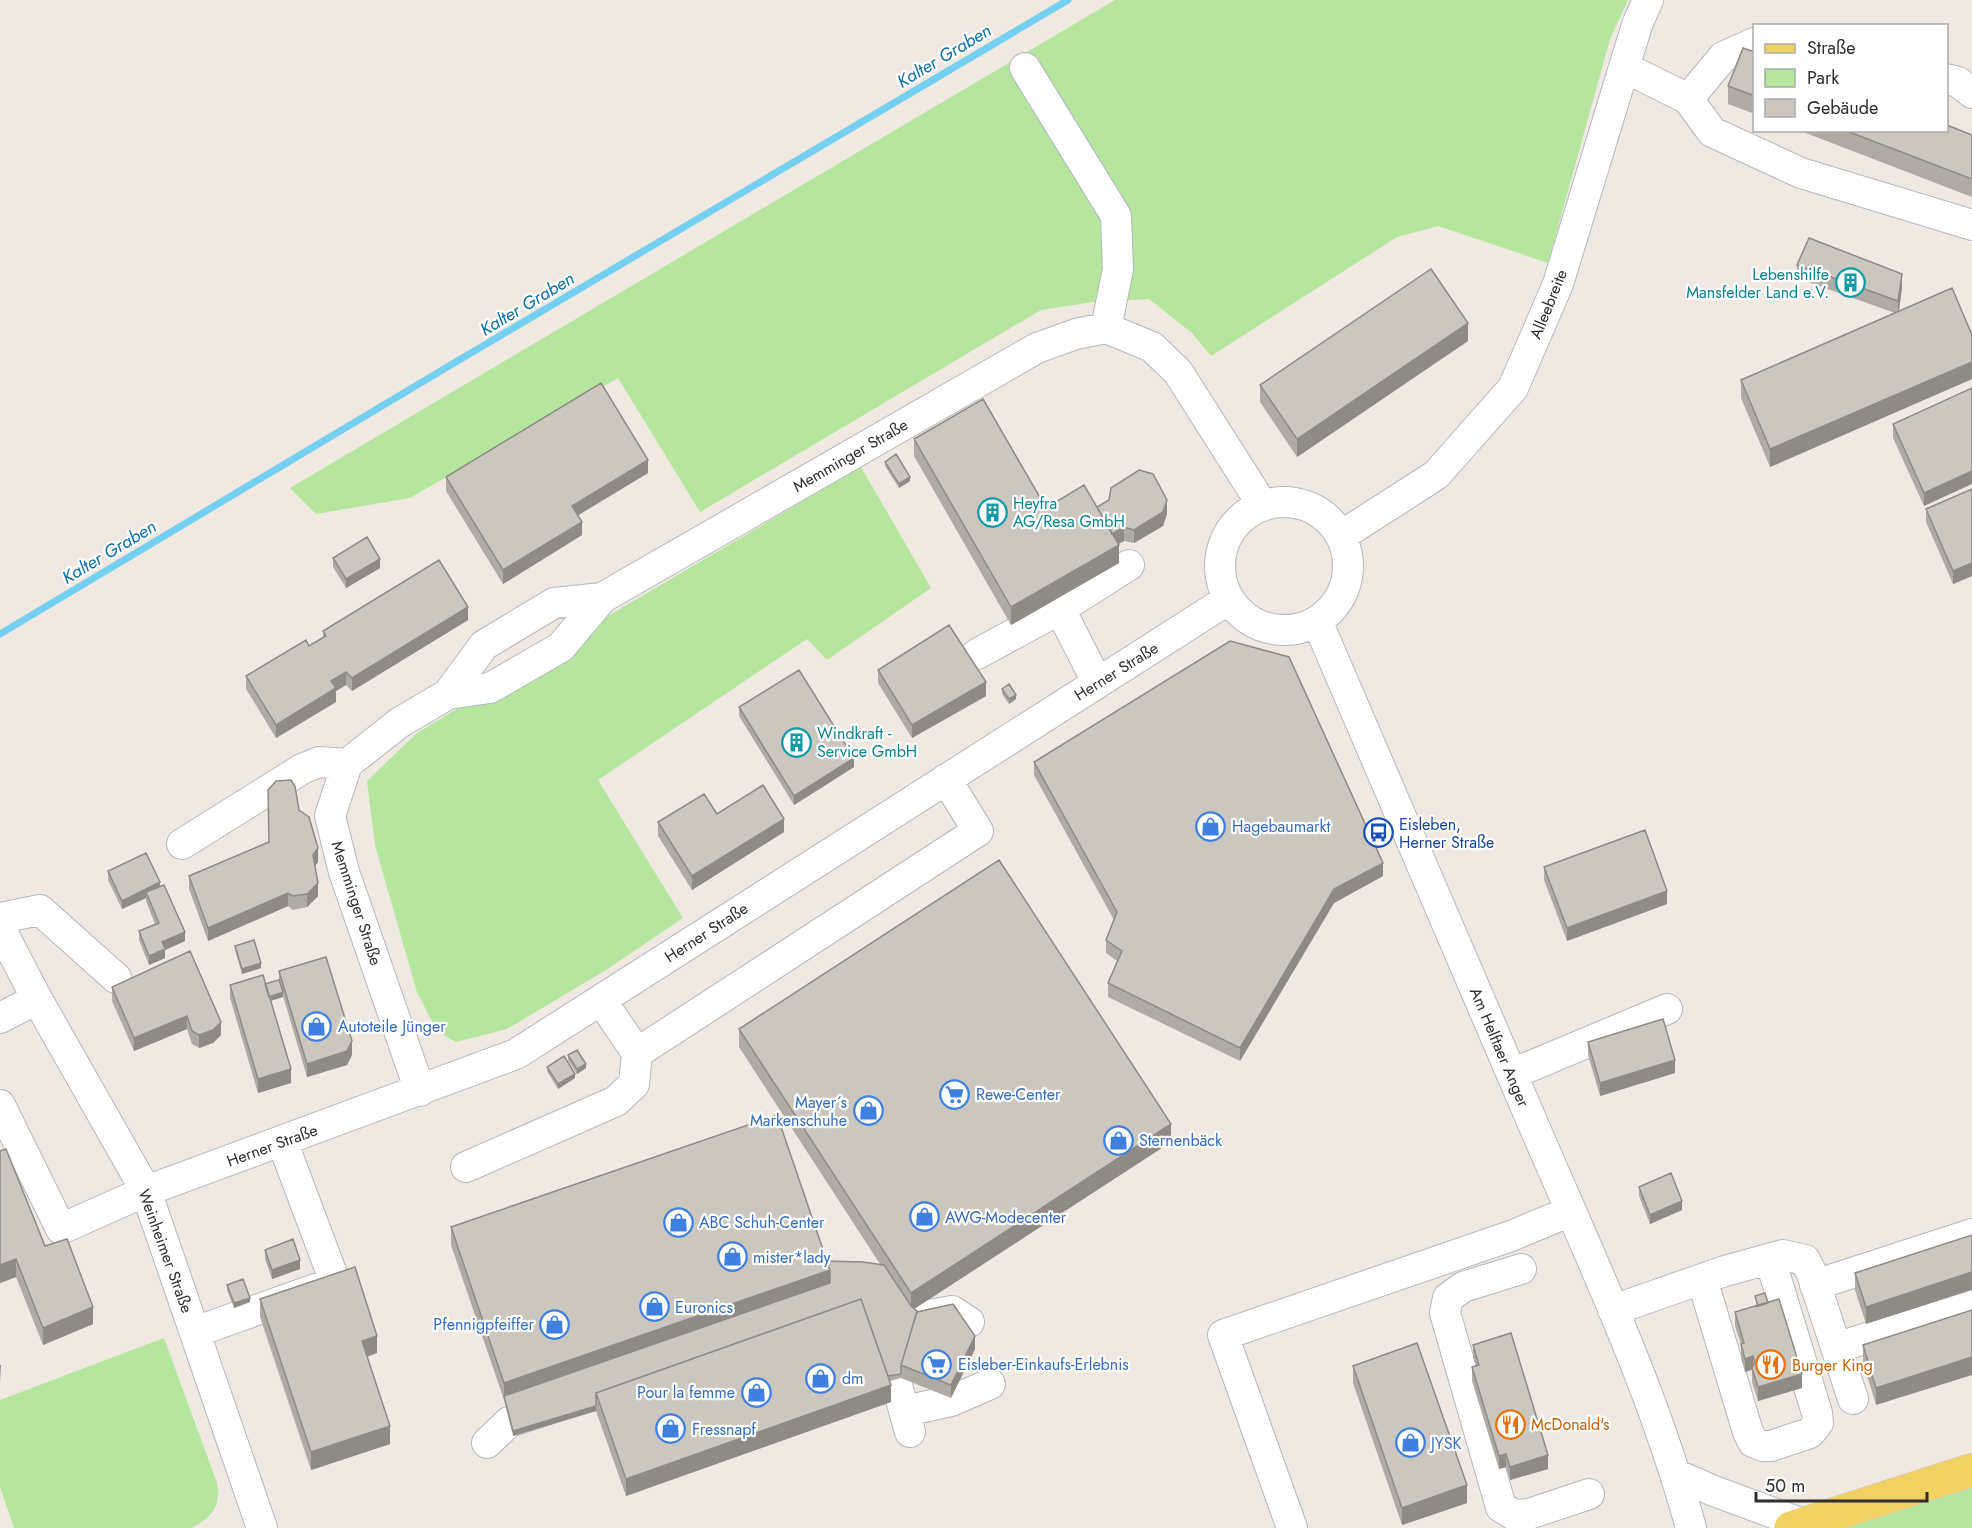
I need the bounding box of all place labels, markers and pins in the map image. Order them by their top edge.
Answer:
place label: Lebenshilfe Mansfelder Land e.V. [1686,263,1829,304]
building icon: Lebenshilfe Mansfelder Land e.V. [1834,267,1866,299]
place label: Heyfra AG/Resa GmbH [1013,492,1125,533]
building icon: Heyfra AG/Resa GmbH [976,496,1008,528]
place label: Windkraft - Service GmbH [817,722,917,763]
building icon: Windkraft - Service GmbH [780,726,812,758]
shop icon: Hagebaumarkt [1195,810,1227,842]
place label: Eisleben, Herner Straße [1399,813,1494,854]
place label: Hagebaumarkt [1232,815,1330,838]
bus stop icon: Eisleben, Herner Straße [1362,817,1394,849]
shop icon: Autoteile Jünger [301,1010,333,1042]
place label: Autoteile Jünger [338,1015,446,1038]
supermarket icon: Rewe-Center [939,1078,971,1110]
place label: Rewe-Center [976,1083,1061,1106]
place label: Mayer´s Markenschuhe [750,1091,847,1132]
shop icon: Mayer´s Markenschuhe [852,1095,884,1127]
shop icon: Sternenbäck [1102,1124,1134,1156]
place label: Sternenbäck [1139,1129,1223,1152]
shop icon: AWG-Modecenter [908,1201,940,1233]
shop icon: ABC Schuh-Center [662,1206,694,1238]
place label: AWG-Modecenter [945,1206,1067,1229]
place label: ABC Schuh-Center [699,1211,825,1234]
shop icon: mister*lady [716,1241,748,1273]
place label: mister*lady [753,1246,832,1269]
shop icon: Euronics [638,1291,670,1323]
place label: Euronics [675,1296,733,1319]
shop icon: Pfennigpfeiffer [539,1308,571,1340]
place label: Pfennigpfeiffer [433,1313,535,1336]
supermarket icon: Eisleber-Einkaufs-Erlebnis [921,1348,953,1380]
restaurant icon: Burger King [1755,1349,1787,1381]
place label: Eisleber-Einkaufs-Erlebnis [958,1353,1129,1376]
place label: Burger King [1792,1354,1873,1377]
shop icon: dm [805,1362,837,1394]
place label: dm [842,1367,864,1390]
shop icon: Pour la femme [740,1376,772,1408]
place label: Pour la femme [637,1381,735,1404]
restaurant icon: McDonald's [1494,1408,1526,1440]
shop icon: Fressnapf [655,1413,687,1445]
place label: McDonald's [1531,1413,1610,1436]
place label: Fressnapf [692,1418,756,1441]
shop icon: JYSK [1394,1427,1426,1459]
place label: JYSK [1429,1432,1462,1455]

